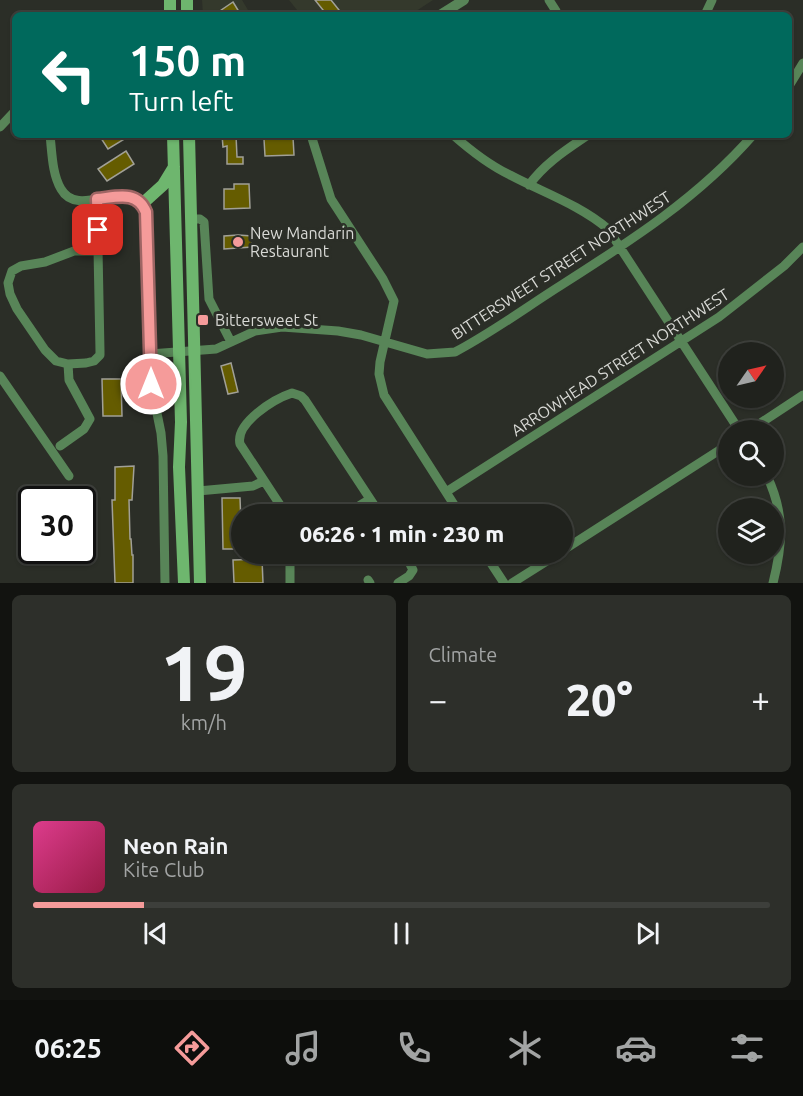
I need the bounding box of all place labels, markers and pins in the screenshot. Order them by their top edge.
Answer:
pin [72,204,123,255]
place label: New Mandarin Restaurant [250,224,354,260]
marker: New Mandarin Restaurant [231,235,245,249]
place label: Bittersweet St [215,311,319,329]
marker: Bittersweet St [196,313,210,327]

